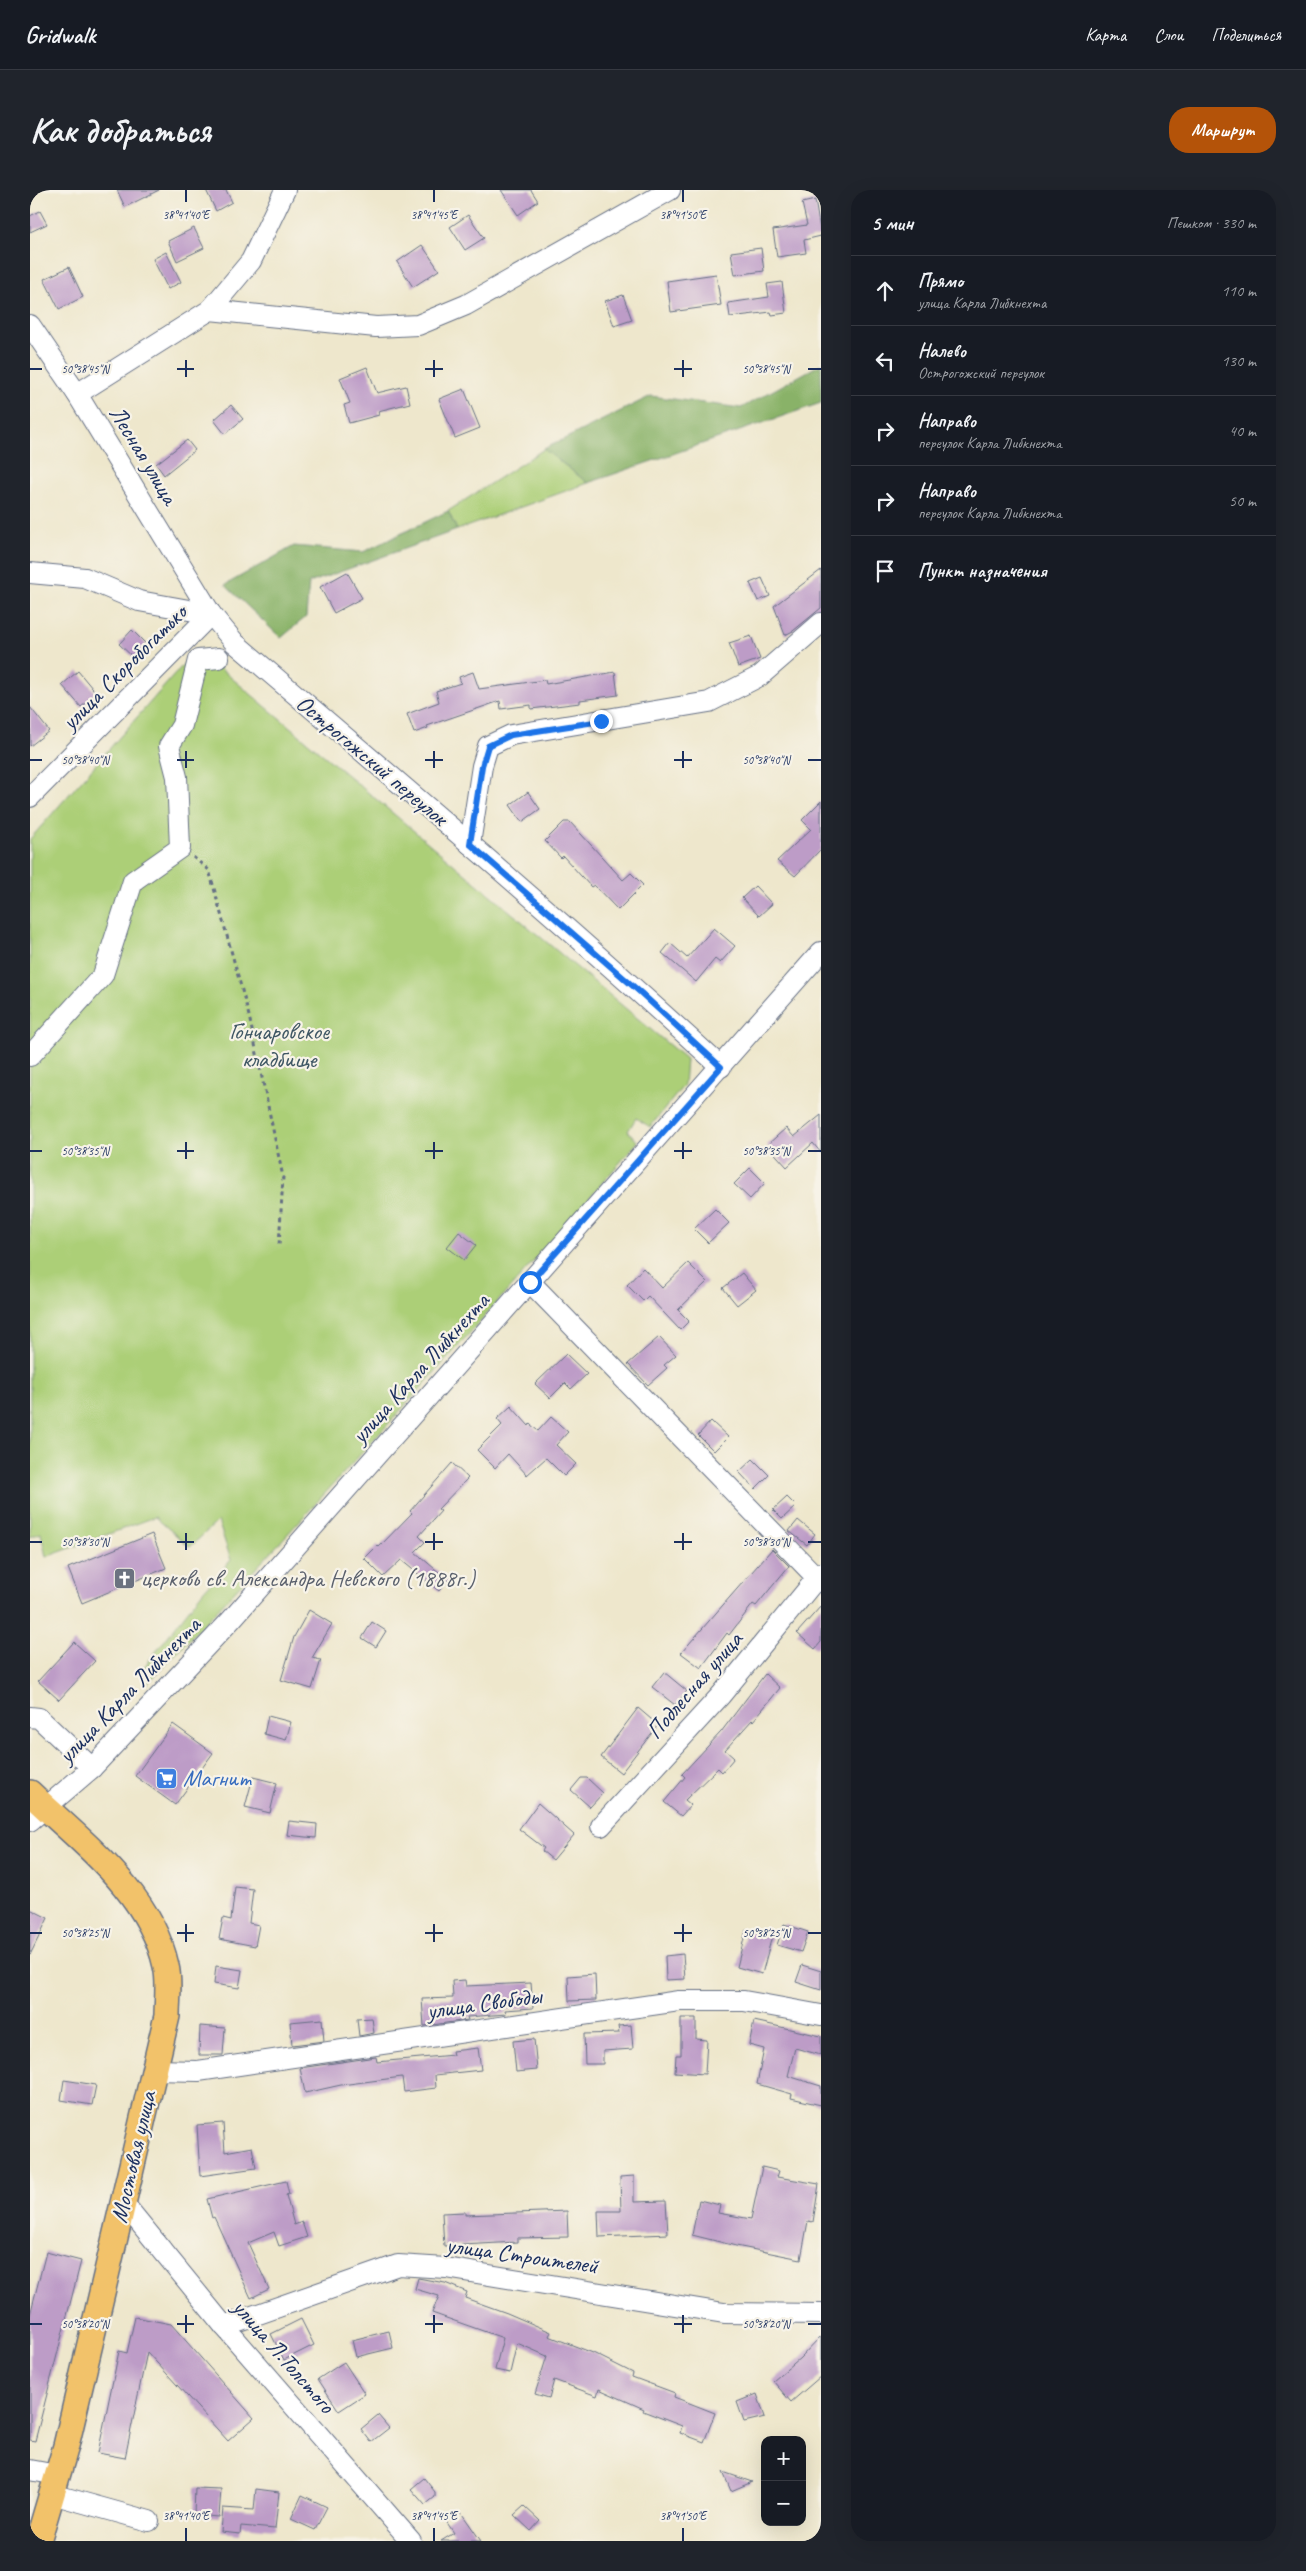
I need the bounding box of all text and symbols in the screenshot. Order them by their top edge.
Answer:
text: Gridwalk [25,20,95,50]
text: Карта [1085,24,1126,46]
text: Слои [1154,24,1183,46]
text: Поделиться [1211,24,1281,46]
button: Маршрут [1169,107,1276,153]
text: Как добраться [30,108,211,153]
text: 38°41'40"E [163,207,211,223]
text: 38°41'45"E [411,207,459,223]
text: 38°41'50"E [660,207,708,223]
text: 5 мин [871,210,913,236]
text: Пешком · 330 m [1167,213,1256,233]
text: Прямо [918,269,963,293]
icon: ahead [871,277,899,305]
text: 110 m [1222,281,1256,301]
text: улица Карла Либкнехта [918,293,1046,313]
text: Налево [918,339,966,363]
icon: left [871,347,899,375]
text: 130 m [1222,351,1256,371]
text: 50°38'45"N [61,361,110,377]
text: 50°38'45"N [742,361,791,377]
text: Острогожский переулок [918,363,1044,383]
street label: Лесная улица [103,400,186,512]
text: Направо [918,409,976,433]
icon: right [871,417,899,445]
text: 40 m [1229,421,1256,441]
text: переулок Карла Либкнехта [918,433,1062,453]
text: Направо [918,479,976,503]
icon: right [871,487,899,515]
text: 50 m [1229,491,1256,511]
text: переулок Карла Либкнехта [918,503,1062,523]
icon: arrive [871,557,899,585]
text: Пункт назначения [918,559,1047,583]
street label: улица Скоробогатько [53,596,195,738]
street label: Острогожский переулок [290,688,456,834]
route end [590,710,613,733]
text: 50°38'40"N [61,752,110,768]
text: 50°38'40"N [742,752,791,768]
park label: Гончаровское кладбище [229,1016,331,1074]
text: 50°38'35"N [61,1143,110,1159]
text: 50°38'35"N [742,1143,791,1159]
route start [519,1271,542,1294]
street label: улица Карла Либкнехта [343,1285,497,1451]
text: 50°38'30"N [61,1534,110,1550]
text: 50°38'30"N [742,1534,791,1550]
place label: церковь св. Александра Невского (1888г.) [141,1563,476,1593]
church icon: церковь св. Александра Невского (1888г.) [113,1566,137,1590]
street label: улица Карла Либкнехта [50,1609,208,1771]
street label: Подлесная улица [639,1624,750,1745]
place label: Магнит [183,1763,252,1793]
supermarket icon: Магнит [155,1766,179,1790]
text: 50°38'25"N [61,1925,110,1941]
text: 50°38'25"N [742,1925,791,1941]
street label: улица Свободы [423,1980,546,2026]
street label: Мостовая улица [103,2087,163,2226]
street label: улица Строителей [442,2229,602,2281]
street label: улица Л.Толстого [225,2291,343,2420]
text: 50°38'20"N [61,2316,110,2332]
text: 50°38'20"N [742,2316,791,2332]
map controls [761,2436,806,2526]
button: + [761,2436,806,2481]
button: − [761,2481,806,2526]
text: 38°41'40"E [163,2508,211,2524]
text: 38°41'45"E [411,2508,459,2524]
text: 38°41'50"E [660,2508,708,2524]

